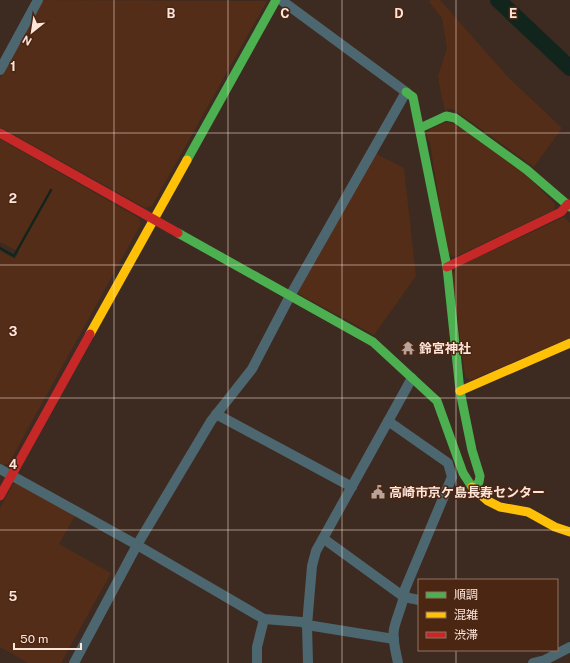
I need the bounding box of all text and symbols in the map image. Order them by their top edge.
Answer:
text: B [167,6,176,21]
text: C [280,6,290,21]
text: D [394,6,404,21]
text: E [509,6,517,21]
north arrow [12,12,52,52]
text: N [20,33,34,48]
text: 1 [10,59,16,74]
text: 2 [9,191,17,206]
text: 3 [9,324,18,339]
temple icon: 鈴宮神社 [400,340,416,356]
place label: 鈴宮神社 [419,341,471,356]
text: 4 [9,457,18,472]
public building icon: 高崎市京ケ島長寿センター [370,484,386,500]
place label: 高崎市京ケ島長寿センター [389,485,545,500]
legend [418,579,558,651]
text: 順調 [454,588,478,602]
text: 5 [9,589,18,604]
text: 混雑 [454,608,478,622]
scale bar [14,625,81,651]
text: 渋滞 [454,628,478,642]
text: 50 m [20,632,48,646]

